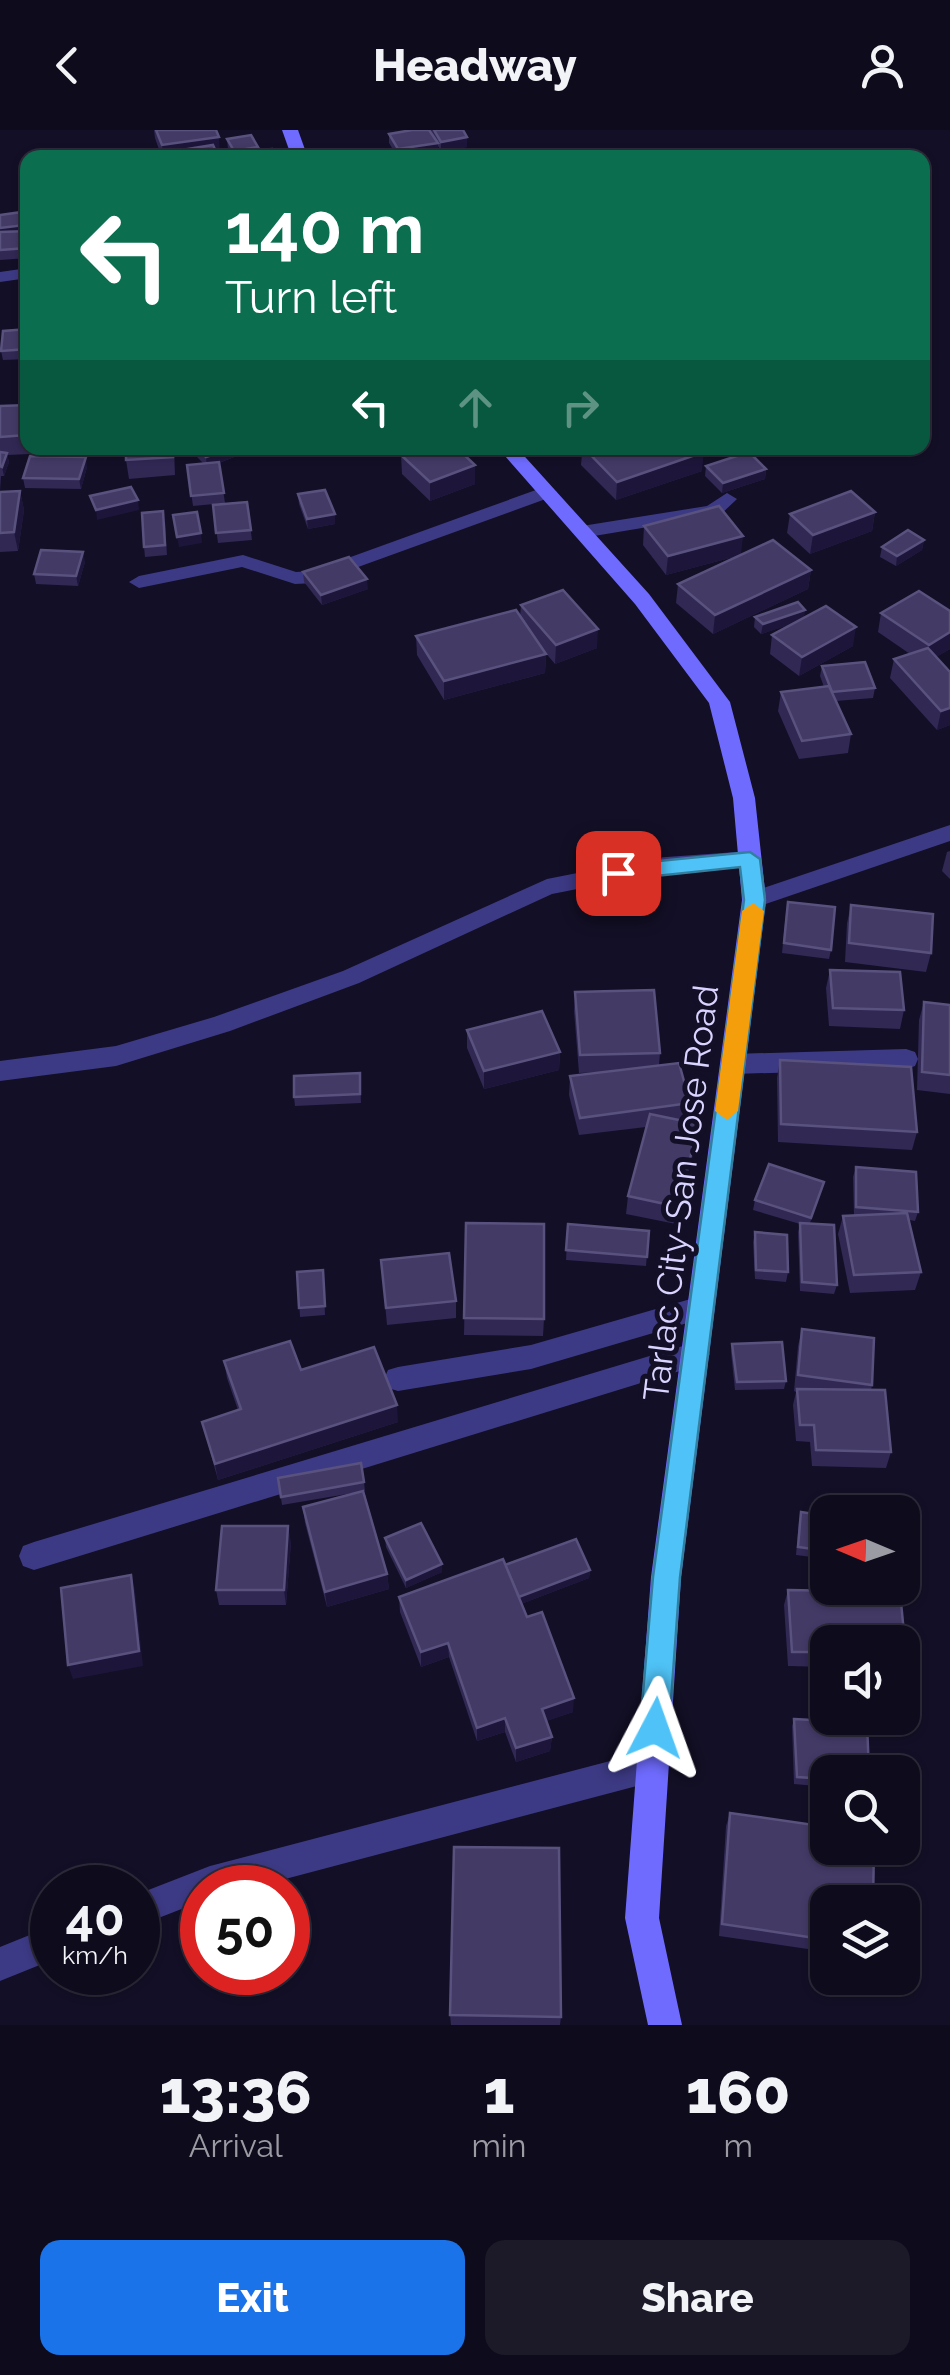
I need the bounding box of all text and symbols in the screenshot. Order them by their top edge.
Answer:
icon: back [40,38,95,93]
icon: person [855,38,910,93]
text: Headway [373,39,577,92]
text: 140 m [225,187,425,269]
icon: left [60,190,190,320]
text: Turn left [225,271,397,324]
icon: left [343,380,398,435]
icon: ahead [448,380,503,435]
icon: right [553,380,608,435]
pin [576,831,661,916]
icon: arrive [591,846,646,901]
street label: Tarlac City-San Jose Road [635,983,726,1403]
north arrow [810,1495,920,1605]
map controls [810,1495,920,1995]
button: sound [810,1625,920,1735]
position arrow [603,1676,707,1780]
button: search [810,1755,920,1865]
speed limit sign: 50 [180,1865,310,1995]
button: layers [810,1885,920,1995]
text: 40 [65,1888,125,1947]
text: km/h [62,1940,128,1970]
text: 13:36 [160,2057,312,2127]
text: 1 [483,2057,514,2127]
text: 160 [686,2057,790,2127]
text: Arrival [189,2127,283,2164]
text: min [471,2127,526,2164]
text: m [724,2127,753,2164]
button: Exit [40,2240,465,2355]
button: Share [485,2240,910,2355]

